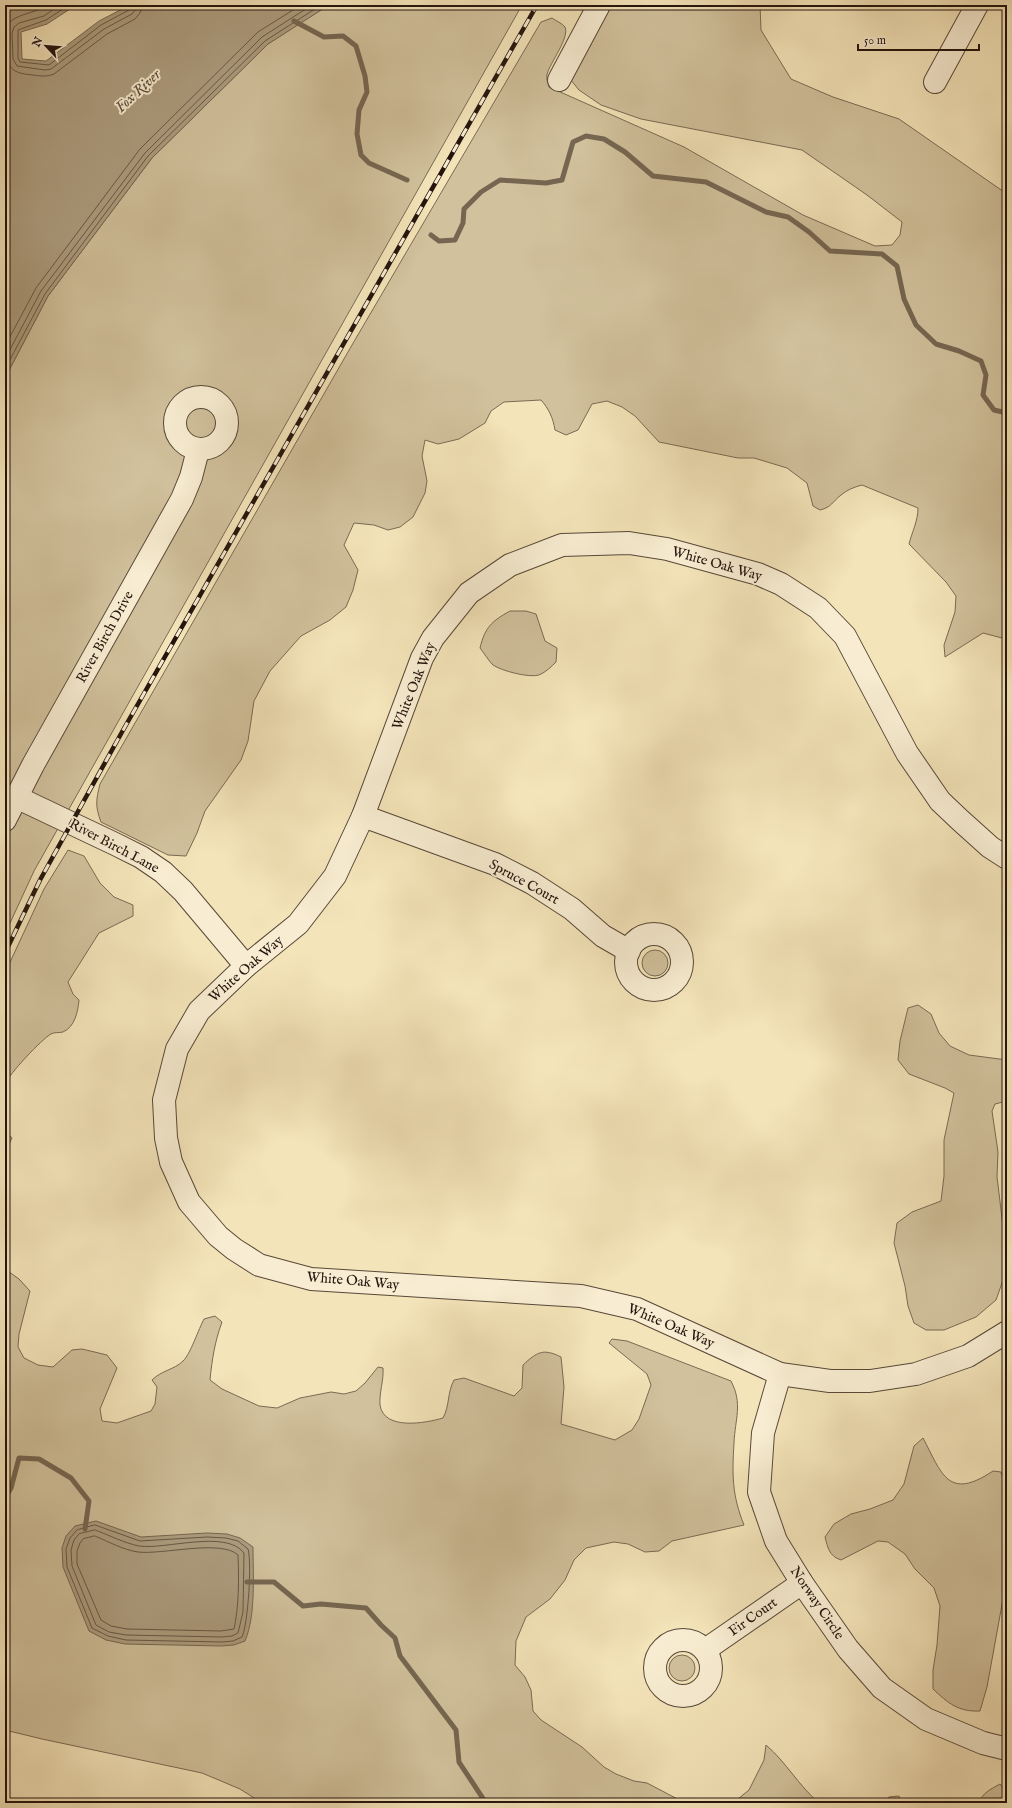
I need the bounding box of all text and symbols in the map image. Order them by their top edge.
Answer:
north arrow [26,26,66,66]
scale bar [858,26,979,52]
text: 50 m [864,33,886,48]
text: N [29,34,46,50]
water label: Fox River [111,65,165,117]
street label: White Oak Way [670,543,764,585]
street label: River Birch Drive [72,587,138,686]
street label: White Oak Way [388,639,440,732]
street label: River Birch Lane [66,815,163,878]
street label: Spruce Court [486,855,562,909]
street label: White Oak Way [205,932,287,1006]
street label: White Oak Way [306,1268,400,1294]
street label: White Oak Way [625,1300,717,1352]
street label: Norway Circle [786,1563,848,1644]
street label: Fir Court [725,1594,781,1640]

